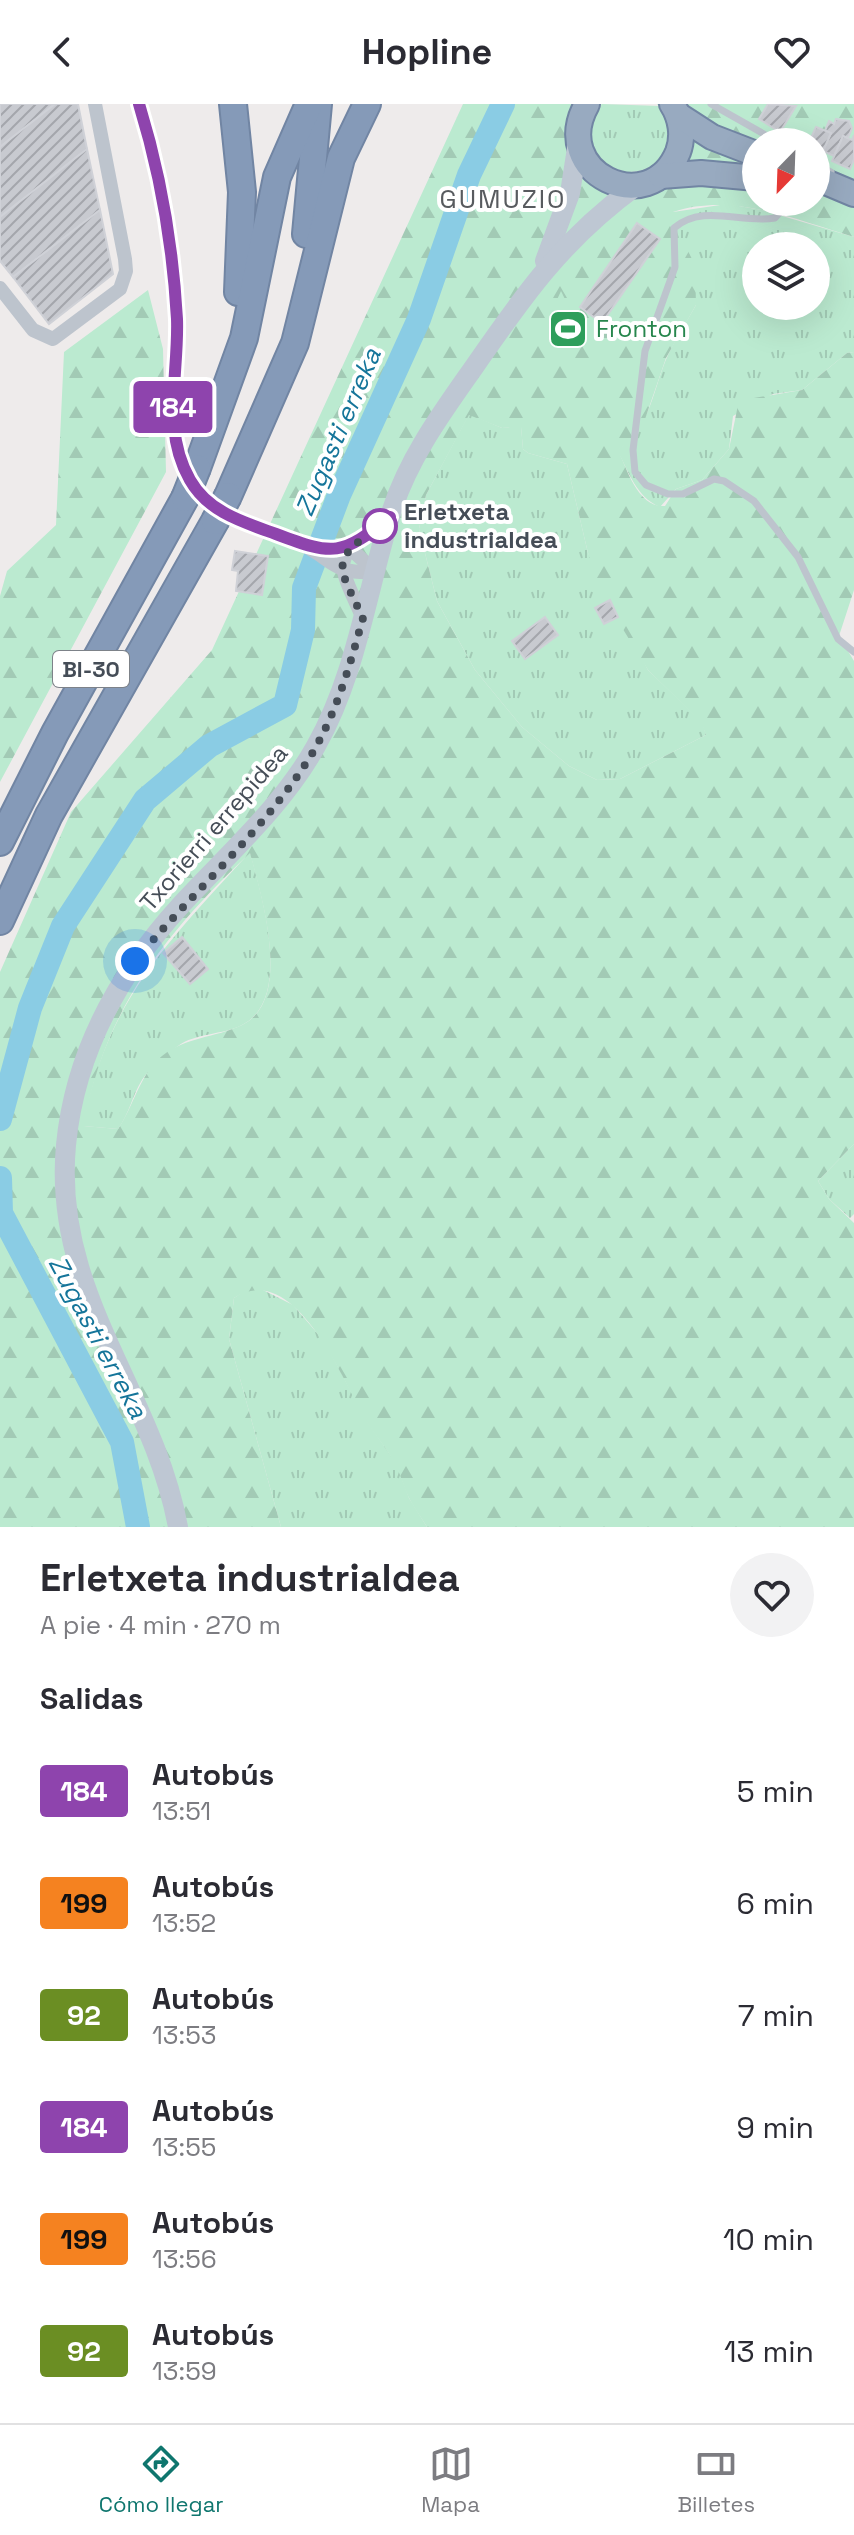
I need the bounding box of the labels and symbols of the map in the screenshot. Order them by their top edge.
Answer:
north arrow [742,128,830,216]
district label: GUMUZIO [439,182,567,216]
sports icon: Fronton [547,308,589,350]
place label: Fronton [596,313,687,344]
water label: Zugasti erreka [287,342,389,521]
line badge: 184 [127,381,219,433]
place label: Erletxeta industrialdea [404,496,558,555]
marker: Erletxeta industrialdea [363,509,397,543]
road number: BI-30 [53,651,129,687]
street label: Txorierri errepidea [133,738,295,917]
your location [115,941,155,981]
water label: Zugasti erreka [41,1250,156,1425]

